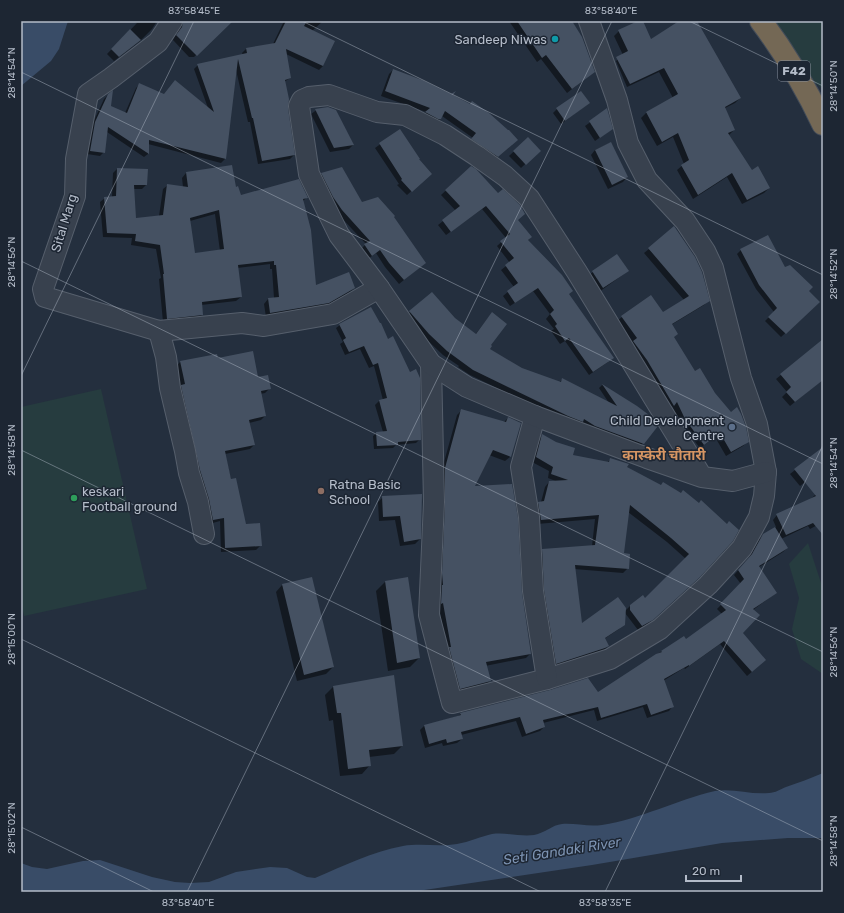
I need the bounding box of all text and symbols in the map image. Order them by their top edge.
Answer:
text: 83°58'45"E [168,5,220,17]
text: 83°58'40"E [585,5,637,17]
place label: Sandeep Niwas [454,32,547,47]
marker: Sandeep Niwas [550,34,560,44]
text: 28°14'54"N [6,47,18,99]
text: 28°14'50"N [828,60,840,112]
road number: F42 [778,61,810,81]
street label: Sital Marg [48,192,81,254]
text: 28°14'56"N [6,237,18,287]
text: 28°14'52"N [828,248,840,300]
place label: Child Development Centre [610,413,724,443]
marker: Child Development Centre [727,422,737,432]
text: 28°14'58"N [6,424,18,476]
text: 28°14'54"N [828,437,840,489]
district label: कास्केरी चौतारी [622,446,707,464]
place label: Ratna Basic School [329,477,401,507]
place label: keskari Football ground [82,484,177,515]
marker: Ratna Basic School [316,486,326,496]
marker: keskari Football ground [69,493,79,503]
text: 28°15'00"N [6,613,18,665]
text: 28°14'56"N [828,627,840,677]
text: 28°15'02"N [6,802,18,854]
text: 28°14'58"N [828,815,840,867]
water label: Seti Gandaki River [502,833,623,869]
scale bar [686,857,741,883]
text: 20 m [692,864,720,878]
text: 83°58'40"E [162,897,214,909]
text: 83°58'35"E [579,897,631,909]

